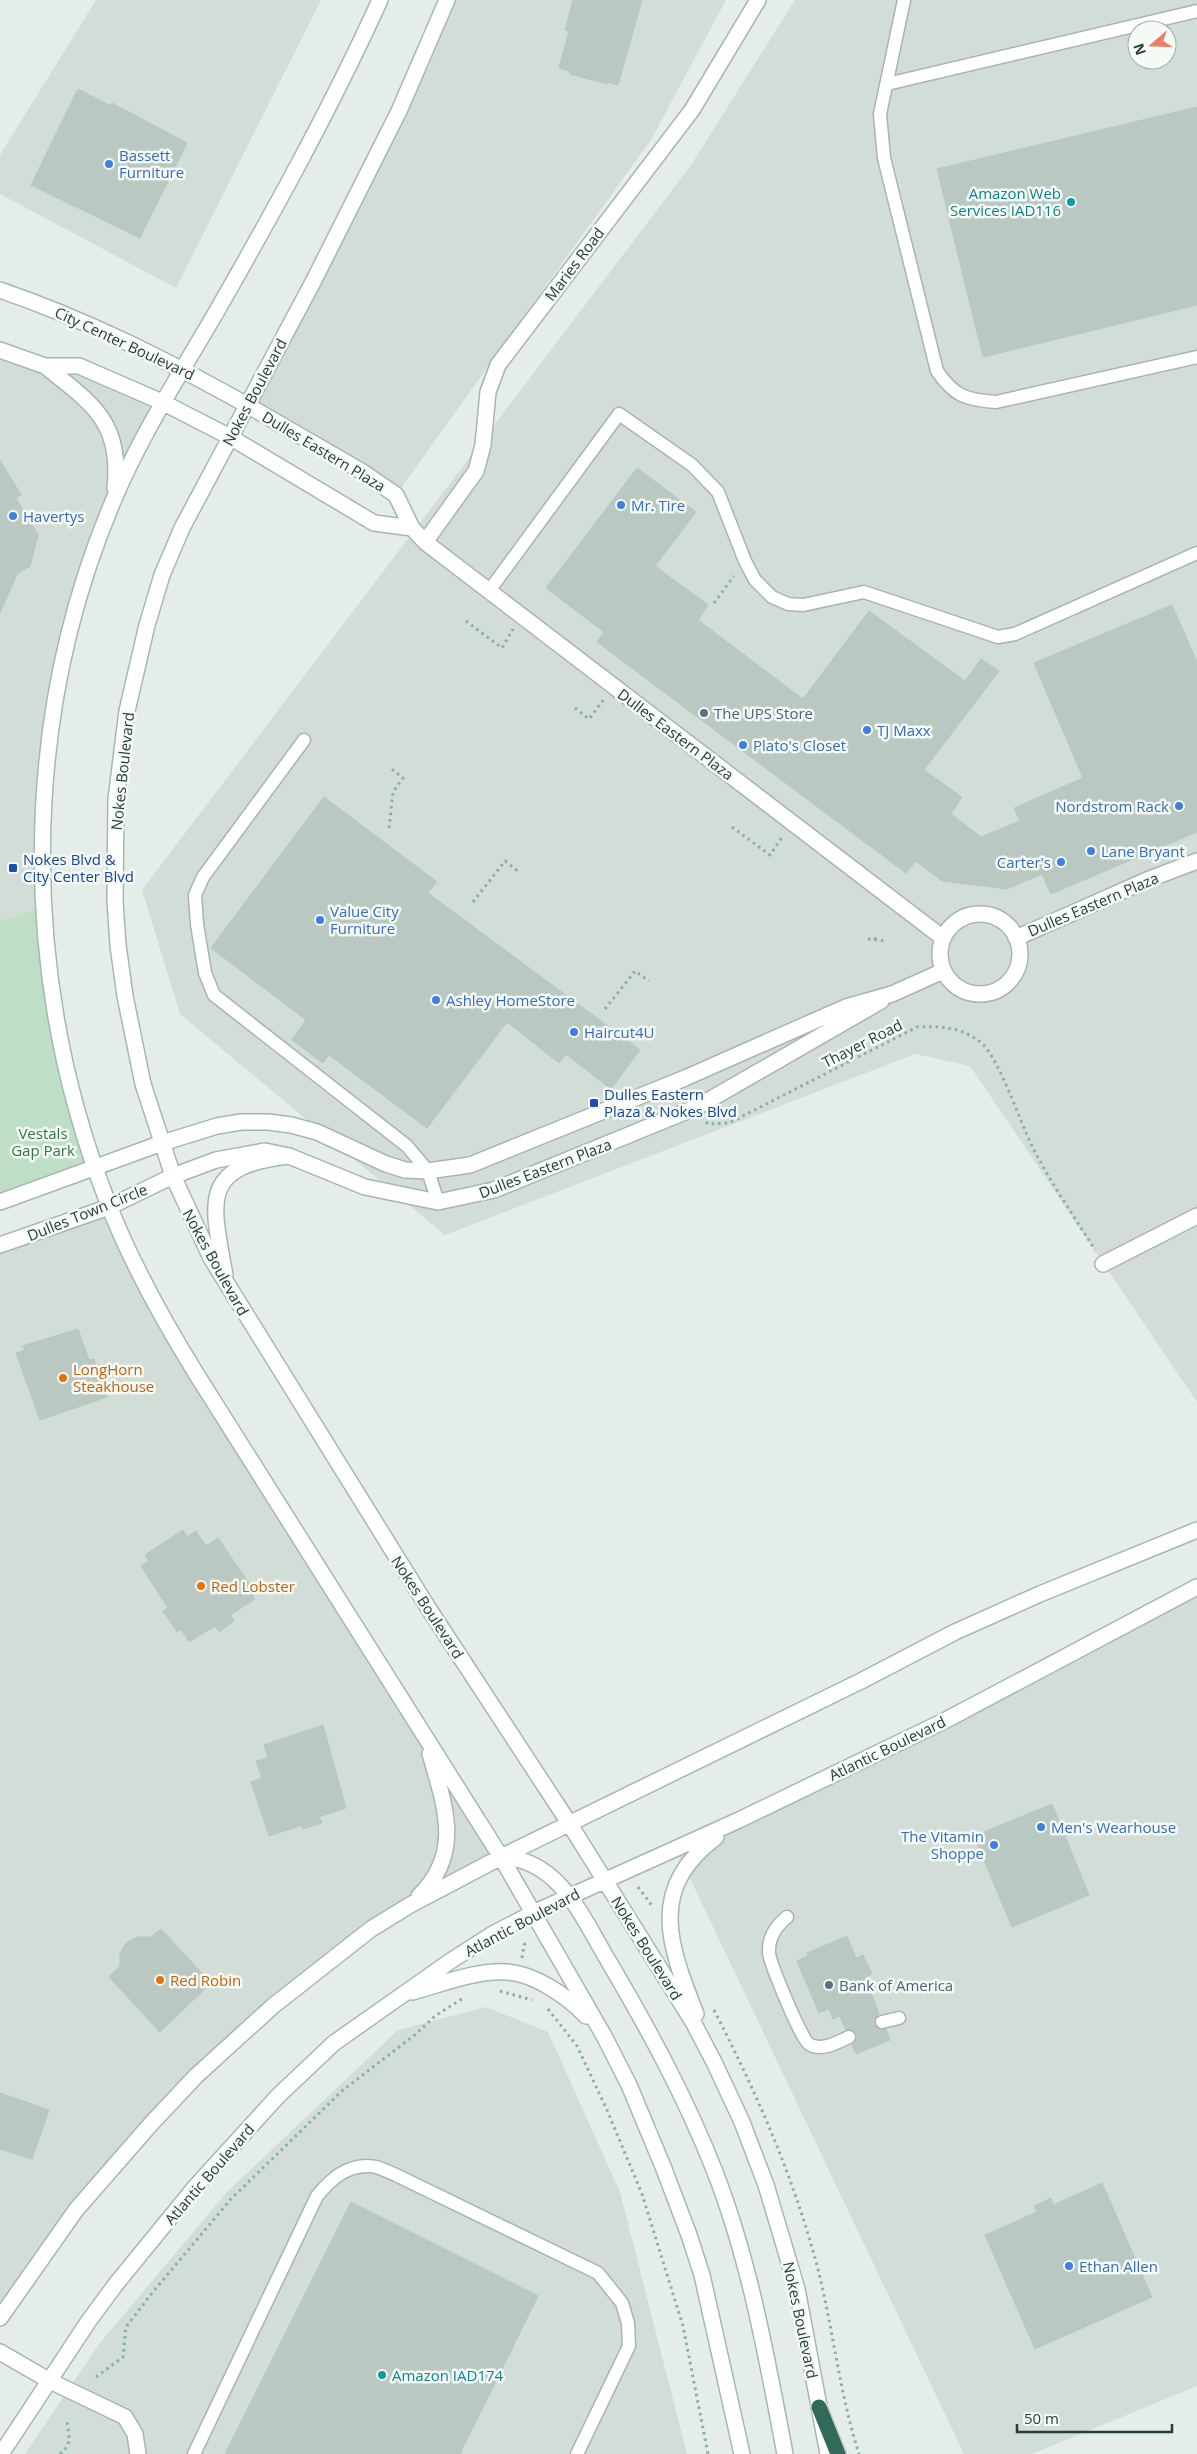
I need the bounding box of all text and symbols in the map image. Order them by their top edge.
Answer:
north arrow [1127,20,1177,70]
text: N [1128,41,1150,58]
place label: Bassett Furniture [119,145,184,182]
marker: Bassett Furniture [103,158,115,170]
place label: Amazon Web Services IAD116 [950,183,1061,220]
marker: Amazon Web Services IAD116 [1065,196,1077,208]
street label: Maries Road [540,223,608,305]
street label: City Center Boulevard [52,302,198,384]
street label: Nokes Boulevard [217,335,291,449]
street label: Dulles Eastern Plaza [259,406,389,496]
place label: Mr. Tire [631,495,685,515]
marker: Mr. Tire [615,499,627,511]
place label: Havertys [23,506,84,526]
marker: Havertys [7,510,19,522]
street label: Dulles Eastern Plaza [614,684,738,784]
place label: The UPS Store [714,703,813,723]
marker: The UPS Store [698,707,710,719]
street label: Nokes Boulevard [106,711,138,831]
place label: TJ Maxx [877,720,931,740]
marker: TJ Maxx [861,724,873,736]
place label: Plato's Closet [753,735,846,755]
marker: Plato's Closet [737,739,749,751]
place label: Nordstrom Rack [1055,796,1169,816]
marker: Nordstrom Rack [1173,800,1185,812]
place label: Lane Bryant [1101,841,1185,861]
marker: Lane Bryant [1085,845,1097,857]
place label: Nokes Blvd & City Center Blvd [23,849,134,886]
place label: Carter's [997,852,1051,872]
marker: Carter's [1055,856,1067,868]
marker: Nokes Blvd & City Center Blvd [7,862,19,874]
street label: Dulles Eastern Plaza [1024,867,1162,941]
place label: Value City Furniture [330,901,399,938]
marker: Value City Furniture [314,914,326,926]
place label: Ashley HomeStore [446,990,575,1010]
marker: Ashley HomeStore [430,994,442,1006]
street label: Thayer Road [818,1014,906,1072]
place label: Haircut4U [584,1022,655,1042]
marker: Haircut4U [568,1026,580,1038]
place label: Dulles Eastern Plaza & Nokes Blvd [604,1084,737,1121]
marker: Dulles Eastern Plaza & Nokes Blvd [588,1097,600,1109]
park label: Vestals Gap Park [11,1123,75,1160]
street label: Dulles Eastern Plaza [476,1133,614,1203]
street label: Dulles Town Circle [24,1179,150,1245]
street label: Nokes Boulevard [178,1205,254,1319]
place label: LongHorn Steakhouse [73,1359,154,1396]
marker: LongHorn Steakhouse [57,1372,69,1384]
street label: Nokes Boulevard [387,1552,469,1662]
place label: Red Lobster [211,1576,295,1596]
marker: Red Lobster [195,1580,207,1592]
street label: Atlantic Boulevard [825,1711,949,1785]
place label: Men's Wearhouse [1051,1817,1176,1837]
marker: Men's Wearhouse [1035,1821,1047,1833]
place label: The Vitamin Shoppe [901,1826,984,1863]
marker: The Vitamin Shoppe [988,1839,1000,1851]
street label: Atlantic Boulevard [461,1883,583,1961]
street label: Nokes Boulevard [607,1892,687,2004]
place label: Red Robin [170,1970,241,1990]
marker: Red Robin [154,1974,166,1986]
place label: Bank of America [839,1975,953,1995]
marker: Bank of America [823,1979,835,1991]
street label: Atlantic Boulevard [160,2119,258,2229]
place label: Ethan Allen [1079,2256,1158,2276]
street label: Nokes Boulevard [779,2260,823,2380]
marker: Ethan Allen [1063,2260,1075,2272]
place label: Amazon IAD174 [392,2365,504,2385]
marker: Amazon IAD174 [376,2369,388,2381]
scale bar [1017,2402,1172,2434]
text: 50 m [1024,2408,1059,2428]

